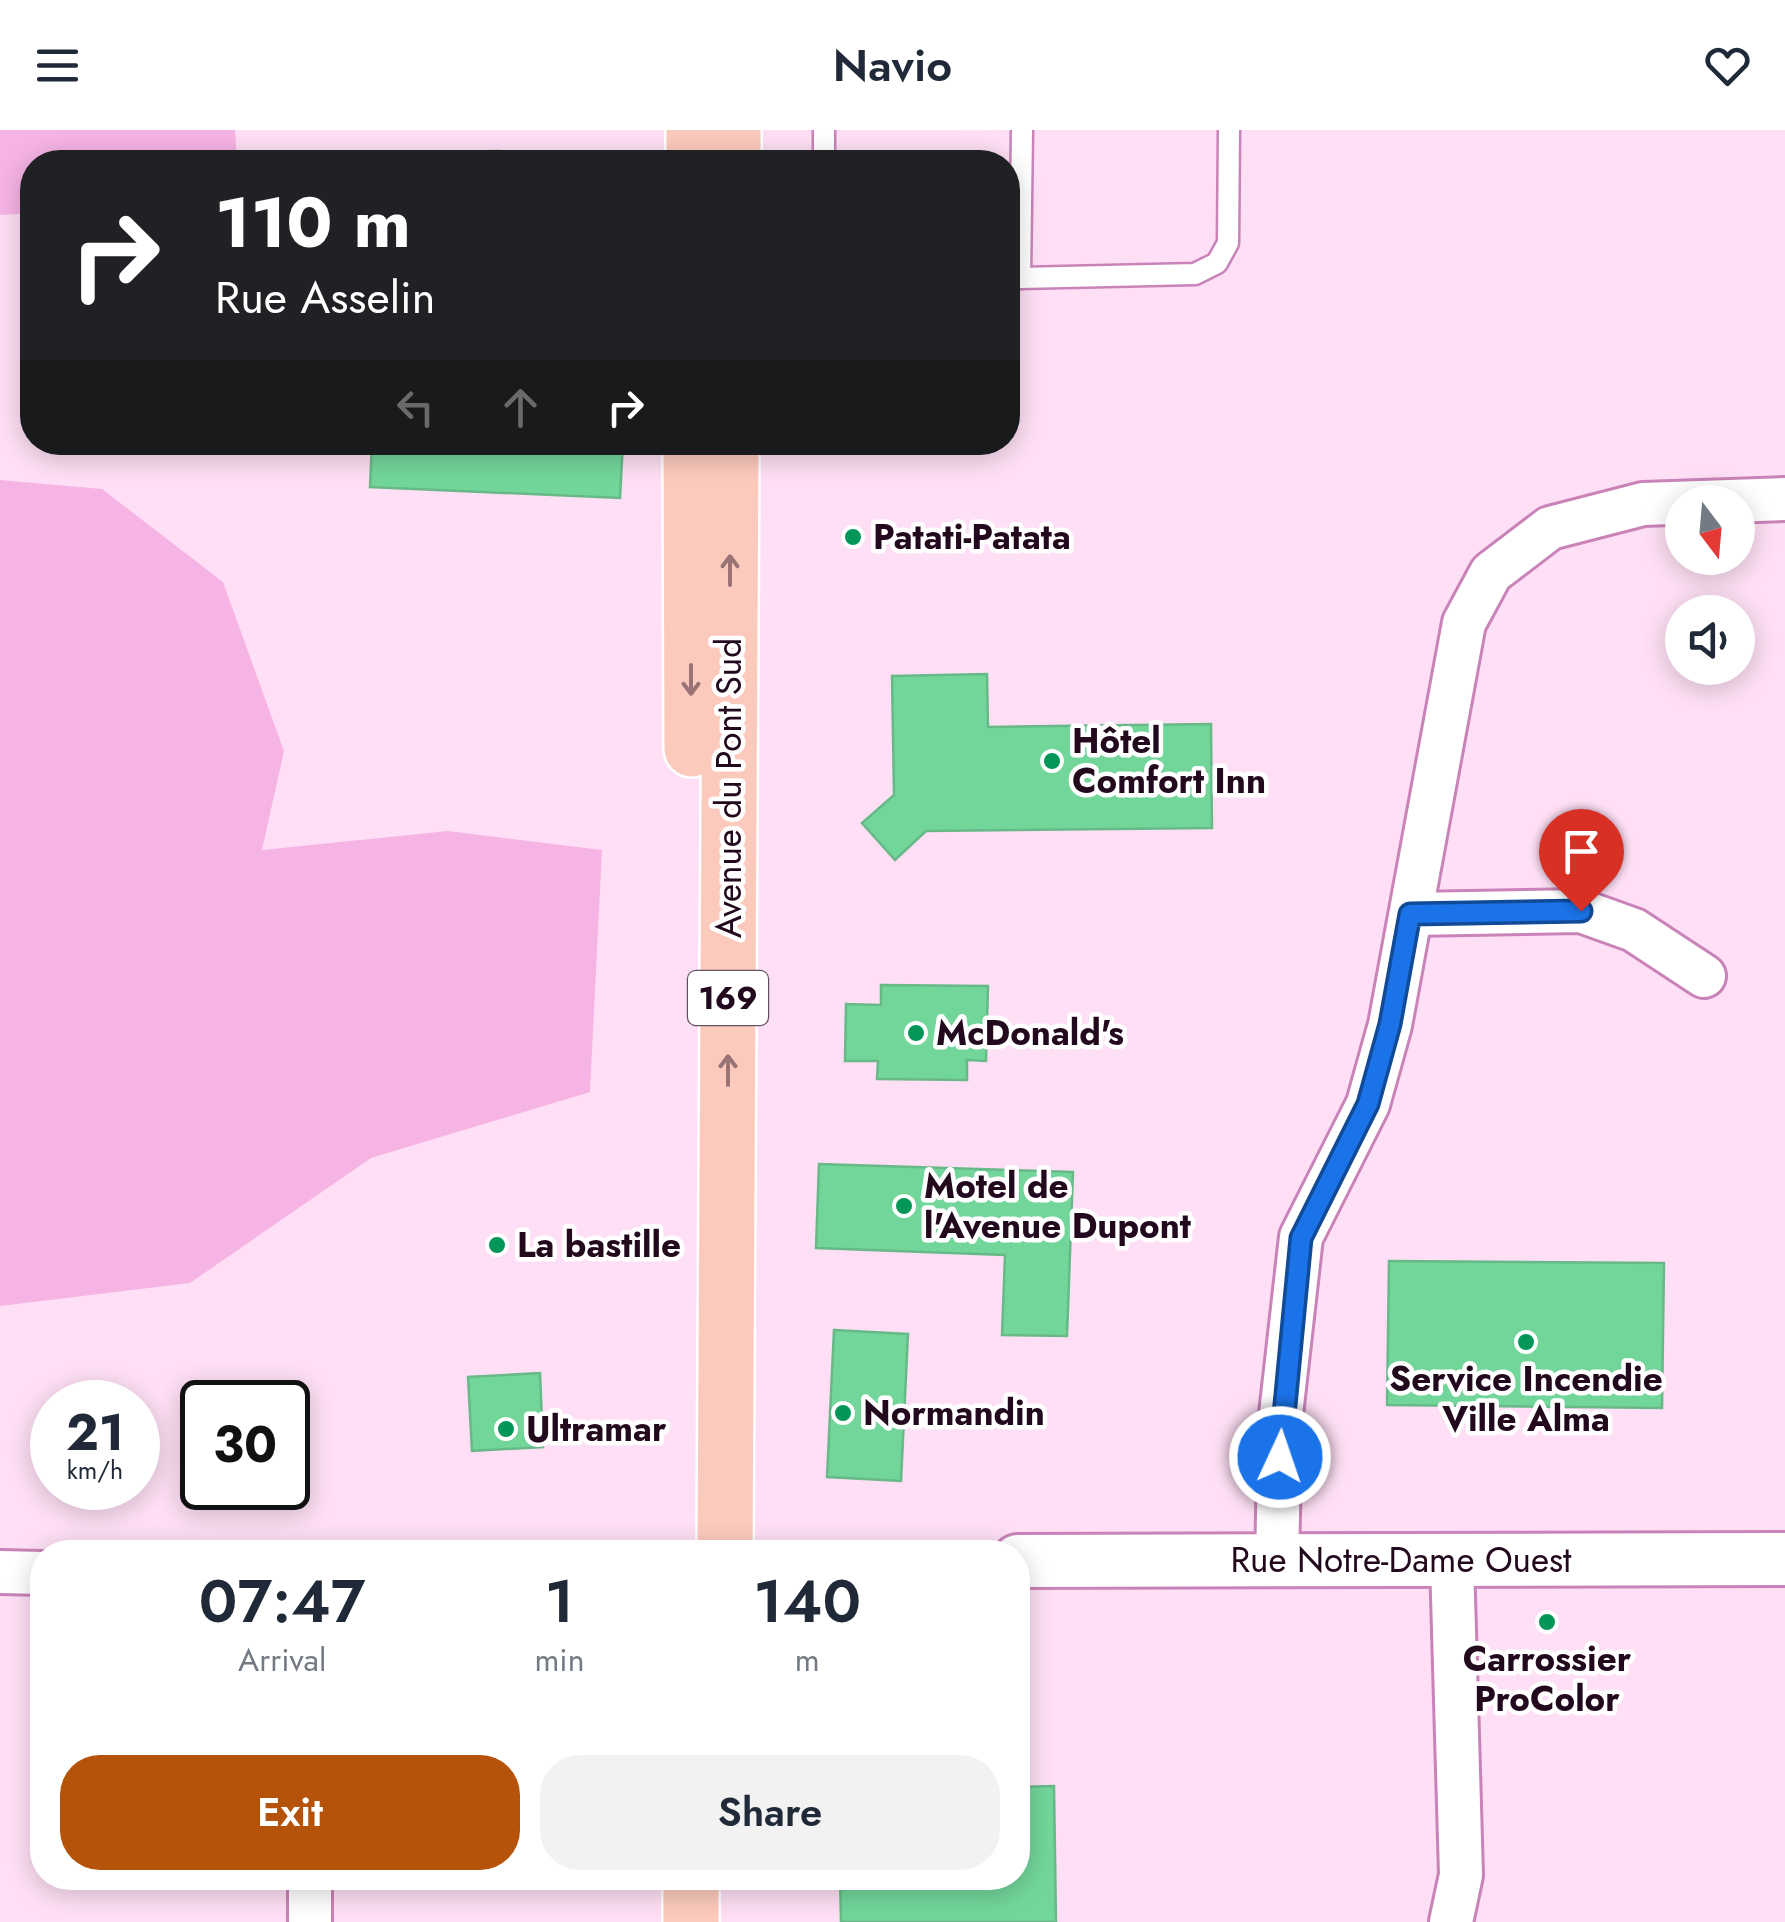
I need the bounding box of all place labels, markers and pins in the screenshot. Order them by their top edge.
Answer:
place label: Patati-Patata [873,512,1071,562]
marker: Patati-Patata [842,526,864,548]
place label: Hôtel Comfort Inn [1072,716,1266,806]
marker: Hôtel Comfort Inn [1041,750,1063,772]
pin [1539,809,1624,912]
place label: McDonald's [936,1008,1124,1058]
marker: McDonald's [905,1022,927,1044]
place label: Motel de l'Avenue Dupont [924,1161,1191,1251]
marker: Motel de l'Avenue Dupont [893,1195,915,1217]
place label: La bastille [517,1220,681,1270]
marker: La bastille [486,1234,508,1256]
marker: Service Incendie Ville Alma [1515,1331,1537,1353]
place label: Service Incendie Ville Alma [1389,1354,1663,1444]
place label: Normandin [863,1388,1045,1438]
marker: Normandin [832,1402,854,1424]
place label: Ultramar [526,1404,667,1454]
marker: Ultramar [495,1418,517,1440]
marker: Carrossier ProColor [1536,1611,1558,1633]
place label: Carrossier ProColor [1463,1634,1632,1724]

